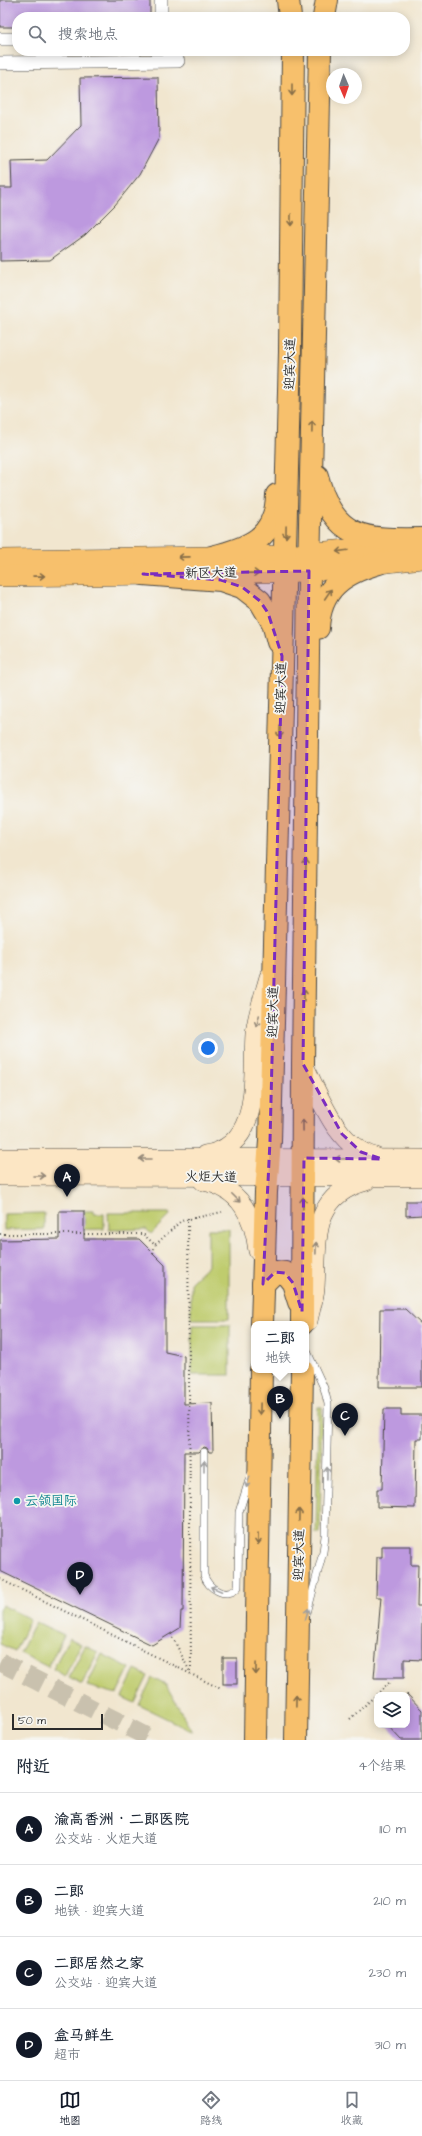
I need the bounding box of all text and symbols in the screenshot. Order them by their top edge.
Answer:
search box [12,12,410,56]
icon: search [26,23,48,45]
text: 搜索地点 [58,24,118,45]
north arrow [326,68,362,104]
one-way arrow [289,83,296,96]
one-way arrow [287,213,295,226]
street label: 迎宾大道 [281,338,299,390]
one-way arrow [308,421,316,434]
one-way arrow [283,525,290,538]
one-way arrow [335,547,348,555]
one-way arrow [178,554,191,561]
street label: 新区大道 [185,564,237,582]
one-way arrow [246,569,259,577]
one-way arrow [32,572,45,580]
one-way arrow [324,589,332,600]
street label: 迎宾大道 [272,662,290,714]
one-way arrow [276,725,284,738]
one-way arrow [302,859,309,872]
street label: 迎宾大道 [264,986,282,1038]
one-way arrow [300,989,308,1002]
one-way arrow [253,1014,261,1027]
your location [198,1038,218,1058]
one-way arrow [300,1119,307,1132]
one-way arrow [139,1155,152,1163]
one-way arrow [335,1155,348,1163]
pin: A [54,1164,80,1197]
street label: 火炬大道 [185,1168,237,1186]
one-way arrow [32,1172,45,1180]
one-way arrow [231,1193,241,1203]
one-way arrow [299,1197,307,1210]
one-way arrow [312,1242,319,1255]
popup [251,1321,309,1373]
text: 二郎 [265,1328,295,1349]
text: 地铁 [265,1349,291,1367]
pin: B [267,1386,293,1419]
one-way arrow [257,1402,264,1415]
pin: C [332,1403,358,1436]
one-way arrow [200,1460,208,1473]
one-way arrow [323,1467,331,1480]
one-way arrow [244,1476,251,1489]
place label: 云领国际 [25,1492,77,1510]
marker: 云领国际 [12,1496,22,1506]
one-way arrow [296,1509,303,1522]
street label: 迎宾大道 [290,1529,308,1581]
one-way arrow [254,1532,262,1545]
pin: D [67,1562,93,1595]
one-way arrow [211,1585,223,1593]
one-way arrow [303,1608,311,1621]
one-way arrow [252,1662,260,1675]
map controls [374,1692,410,1728]
button: layers [374,1692,410,1728]
one-way arrow [292,1695,300,1708]
scale bar [12,1712,103,1731]
text: 50 m [18,1713,46,1728]
text: 附近 [16,1755,50,1779]
text: 4个结果 [358,1757,406,1775]
text: 渝高香洲‧二郎医院 [54,1809,189,1830]
text: A [25,1820,33,1838]
text: 110 m [379,1820,406,1838]
text: 公交站 · 火炬大道 [54,1830,157,1848]
text: 二郎 [54,1881,84,1902]
text: B [24,1892,34,1910]
text: 210 m [373,1892,406,1910]
text: 地铁 · 迎宾大道 [54,1902,144,1920]
text: 二郎居然之家 [54,1953,144,1974]
text: C [24,1964,34,1982]
text: 230 m [368,1964,406,1982]
text: 公交站 · 迎宾大道 [54,1974,157,1992]
text: 盒马鲜生 [54,2025,114,2046]
text: D [25,2036,33,2054]
text: 310 m [374,2036,406,2054]
text: 超市 [54,2046,80,2064]
tab: 地图 [59,2089,81,2128]
tab: 路线 [200,2089,222,2128]
tab: 收藏 [341,2089,363,2128]

